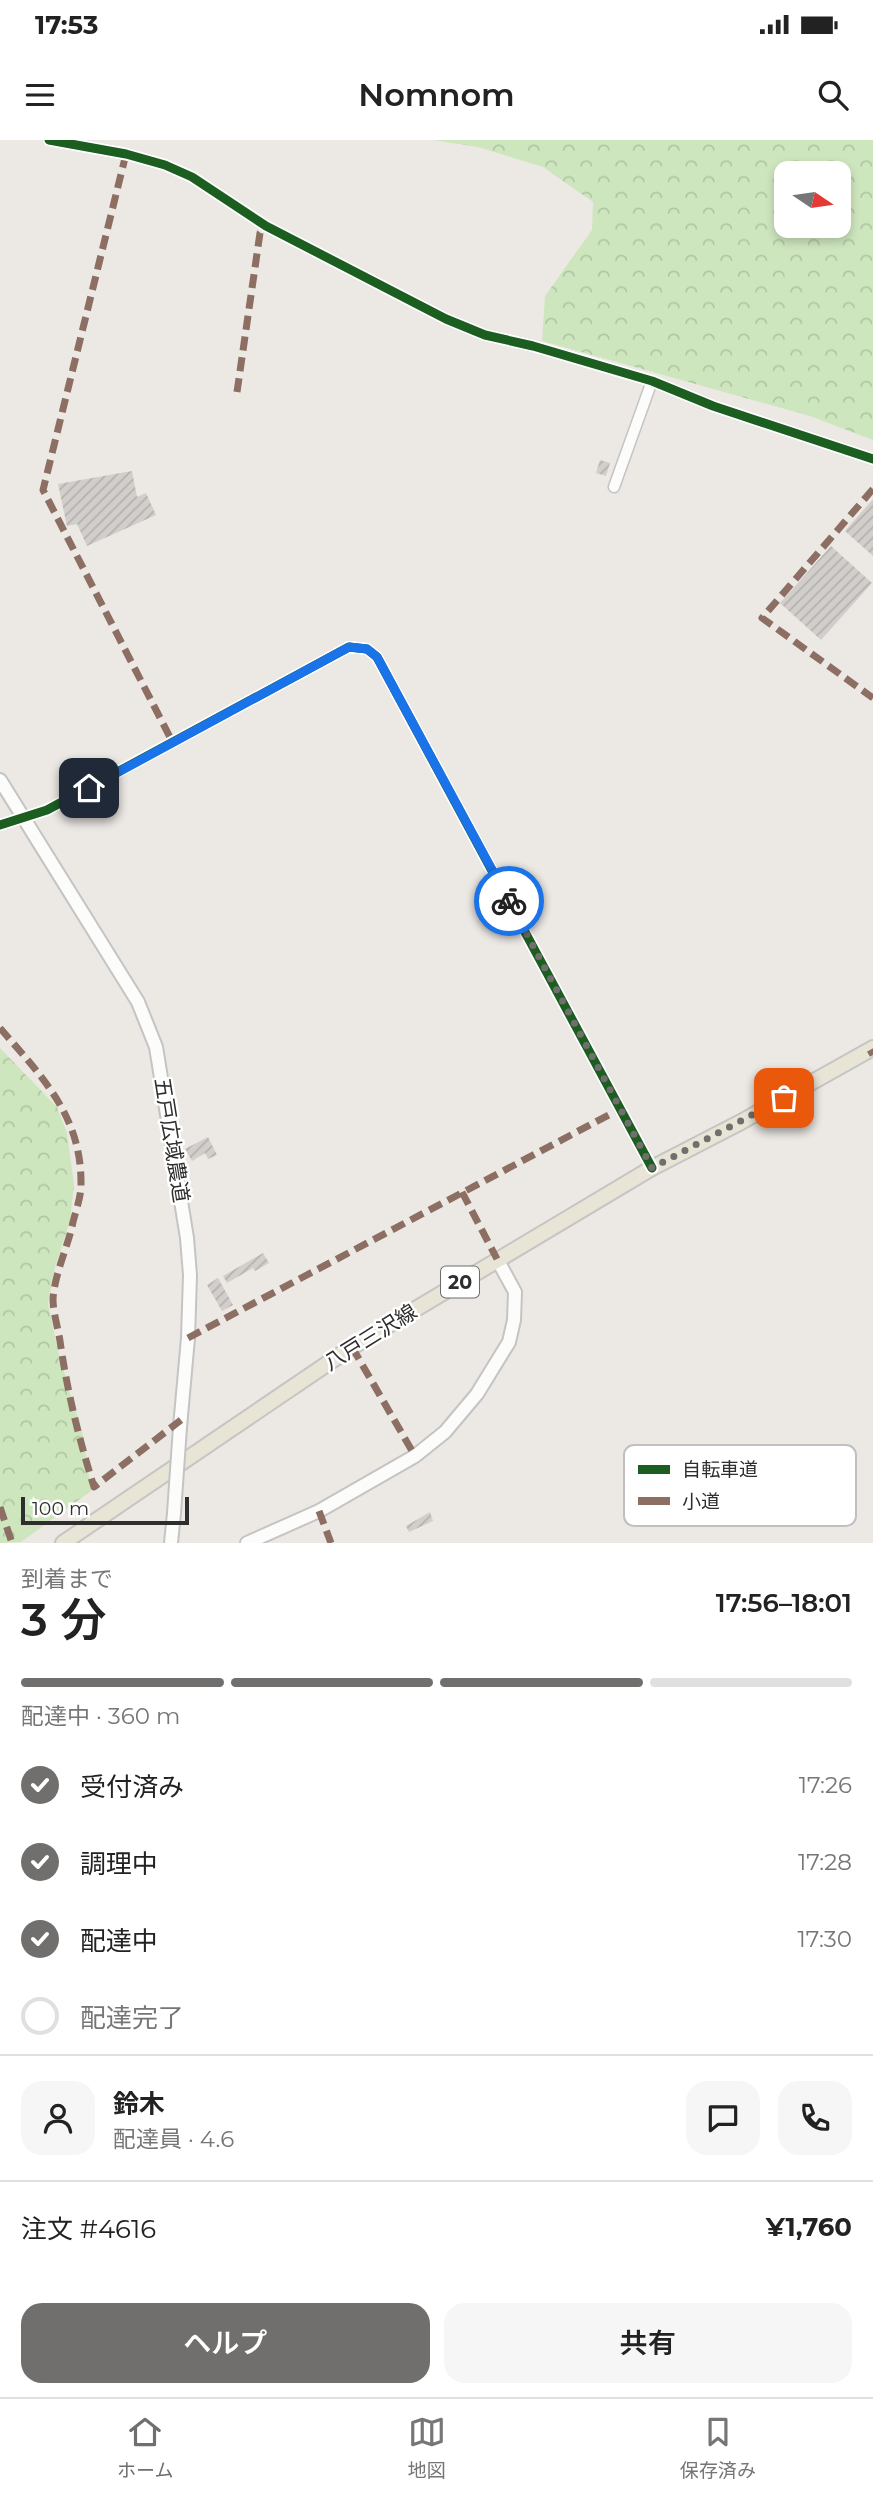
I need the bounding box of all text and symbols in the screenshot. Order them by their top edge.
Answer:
text: 17:53 [35,9,98,41]
text: Nomnom [358,75,515,114]
icon: menu [21,76,59,114]
icon: search [814,76,852,114]
north arrow [774,161,850,238]
map controls [774,161,851,238]
pin [59,758,119,818]
icon: home [70,769,108,807]
courier [474,866,544,936]
icon: bike [490,882,528,920]
pin [754,1068,814,1128]
street label: 五戸広域農道 [150,1076,194,1204]
icon: bag [765,1079,803,1117]
road number: 20 [441,1266,479,1298]
street label: 八戸三沢線 [319,1299,421,1375]
legend [624,1445,856,1526]
text: 自転車道 [682,1458,758,1481]
text: 小道 [682,1490,720,1513]
scale bar [21,1494,189,1526]
text: 100 m [32,1497,89,1520]
text: 到着まで [21,1565,113,1593]
text: 17:56–18:01 [716,1587,852,1619]
text: 3 分 [21,1591,106,1648]
text: 配達中 · 360 m [21,1702,180,1730]
icon: check [21,1766,59,1804]
text: 受付済み [80,1771,184,1803]
text: 17:26 [799,1771,852,1799]
icon: check [21,1843,59,1881]
text: 調理中 [80,1848,158,1880]
text: 17:28 [798,1848,852,1876]
icon: check [21,1920,59,1958]
text: 配達中 [80,1925,158,1957]
text: 17:30 [798,1925,852,1953]
text: 配達完了 [80,2002,184,2034]
button: person [21,2081,95,2155]
button: chat [686,2081,760,2155]
button: phone [778,2081,852,2155]
text: 鈴木 [113,2088,165,2120]
text: 配達員 · 4.6 [113,2125,234,2153]
text: ¥1,760 [766,2211,852,2243]
text: 注文 #4616 [21,2213,156,2245]
button: ヘルプ [21,2303,430,2383]
button: 共有 [444,2303,852,2383]
tab: ホーム [117,2413,174,2482]
tab: 地図 [408,2413,446,2482]
tab: 保存済み [680,2413,756,2482]

